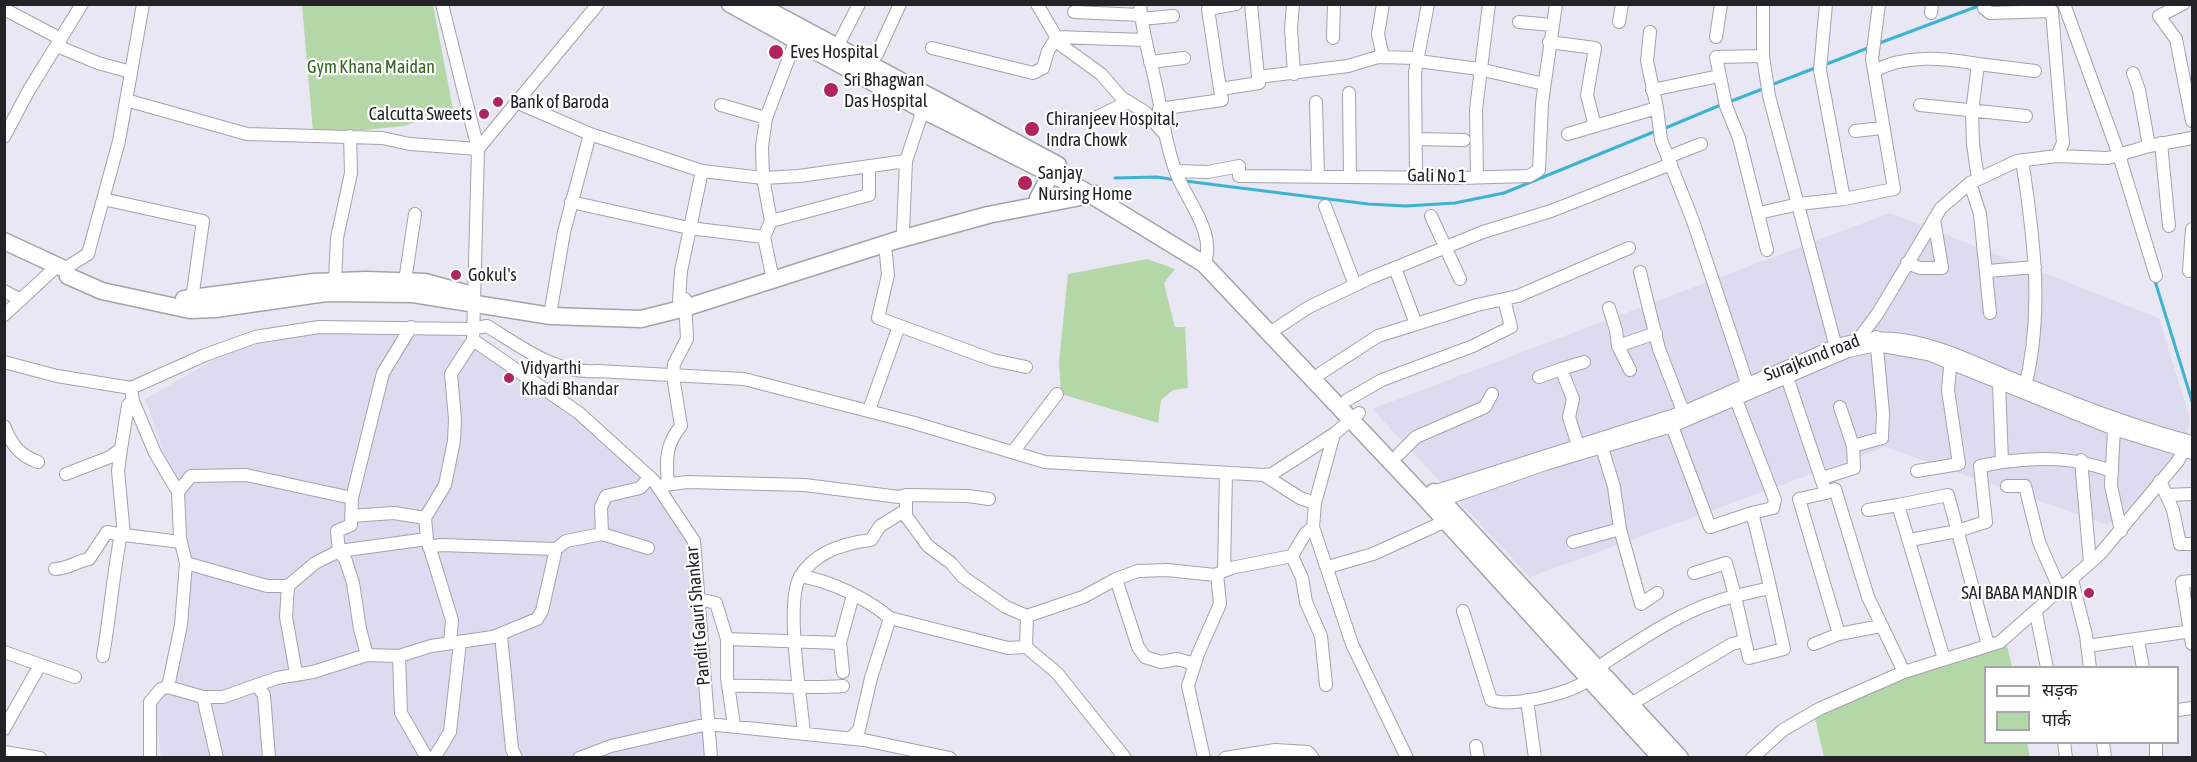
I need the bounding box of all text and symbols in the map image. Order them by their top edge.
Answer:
place label: Eves Hospital [790,41,878,63]
marker: Eves Hospital [767,43,785,61]
park label: Gym Khana Maidan [307,56,435,78]
place label: Sri Bhagwan Das Hospital [844,69,928,112]
marker: Sri Bhagwan Das Hospital [822,81,840,99]
place label: Bank of Baroda [510,91,609,113]
marker: Bank of Baroda [491,95,505,109]
place label: Calcutta Sweets [369,103,472,125]
marker: Calcutta Sweets [477,107,491,121]
place label: Chiranjeev Hospital, Indra Chowk [1046,108,1179,150]
marker: Chiranjeev Hospital, Indra Chowk [1023,120,1041,138]
place label: Sanjay Nursing Home [1038,162,1132,204]
street label: Gali No 1 [1407,165,1467,187]
marker: Sanjay Nursing Home [1016,174,1034,192]
place label: Gokul's [468,264,517,286]
marker: Gokul's [449,268,463,282]
street label: Surajkund road [1761,330,1863,386]
place label: Vidyarthi Khadi Bhandar [521,357,619,400]
marker: Vidyarthi Khadi Bhandar [502,371,516,385]
street label: Pandit Gauri Shankar [681,546,715,686]
place label: SAI BABA MANDIR [1961,582,2077,604]
marker: SAI BABA MANDIR [2082,586,2096,600]
legend [1984,666,2179,744]
text: सड़क [2042,679,2078,700]
text: पार्क [2042,709,2071,730]

